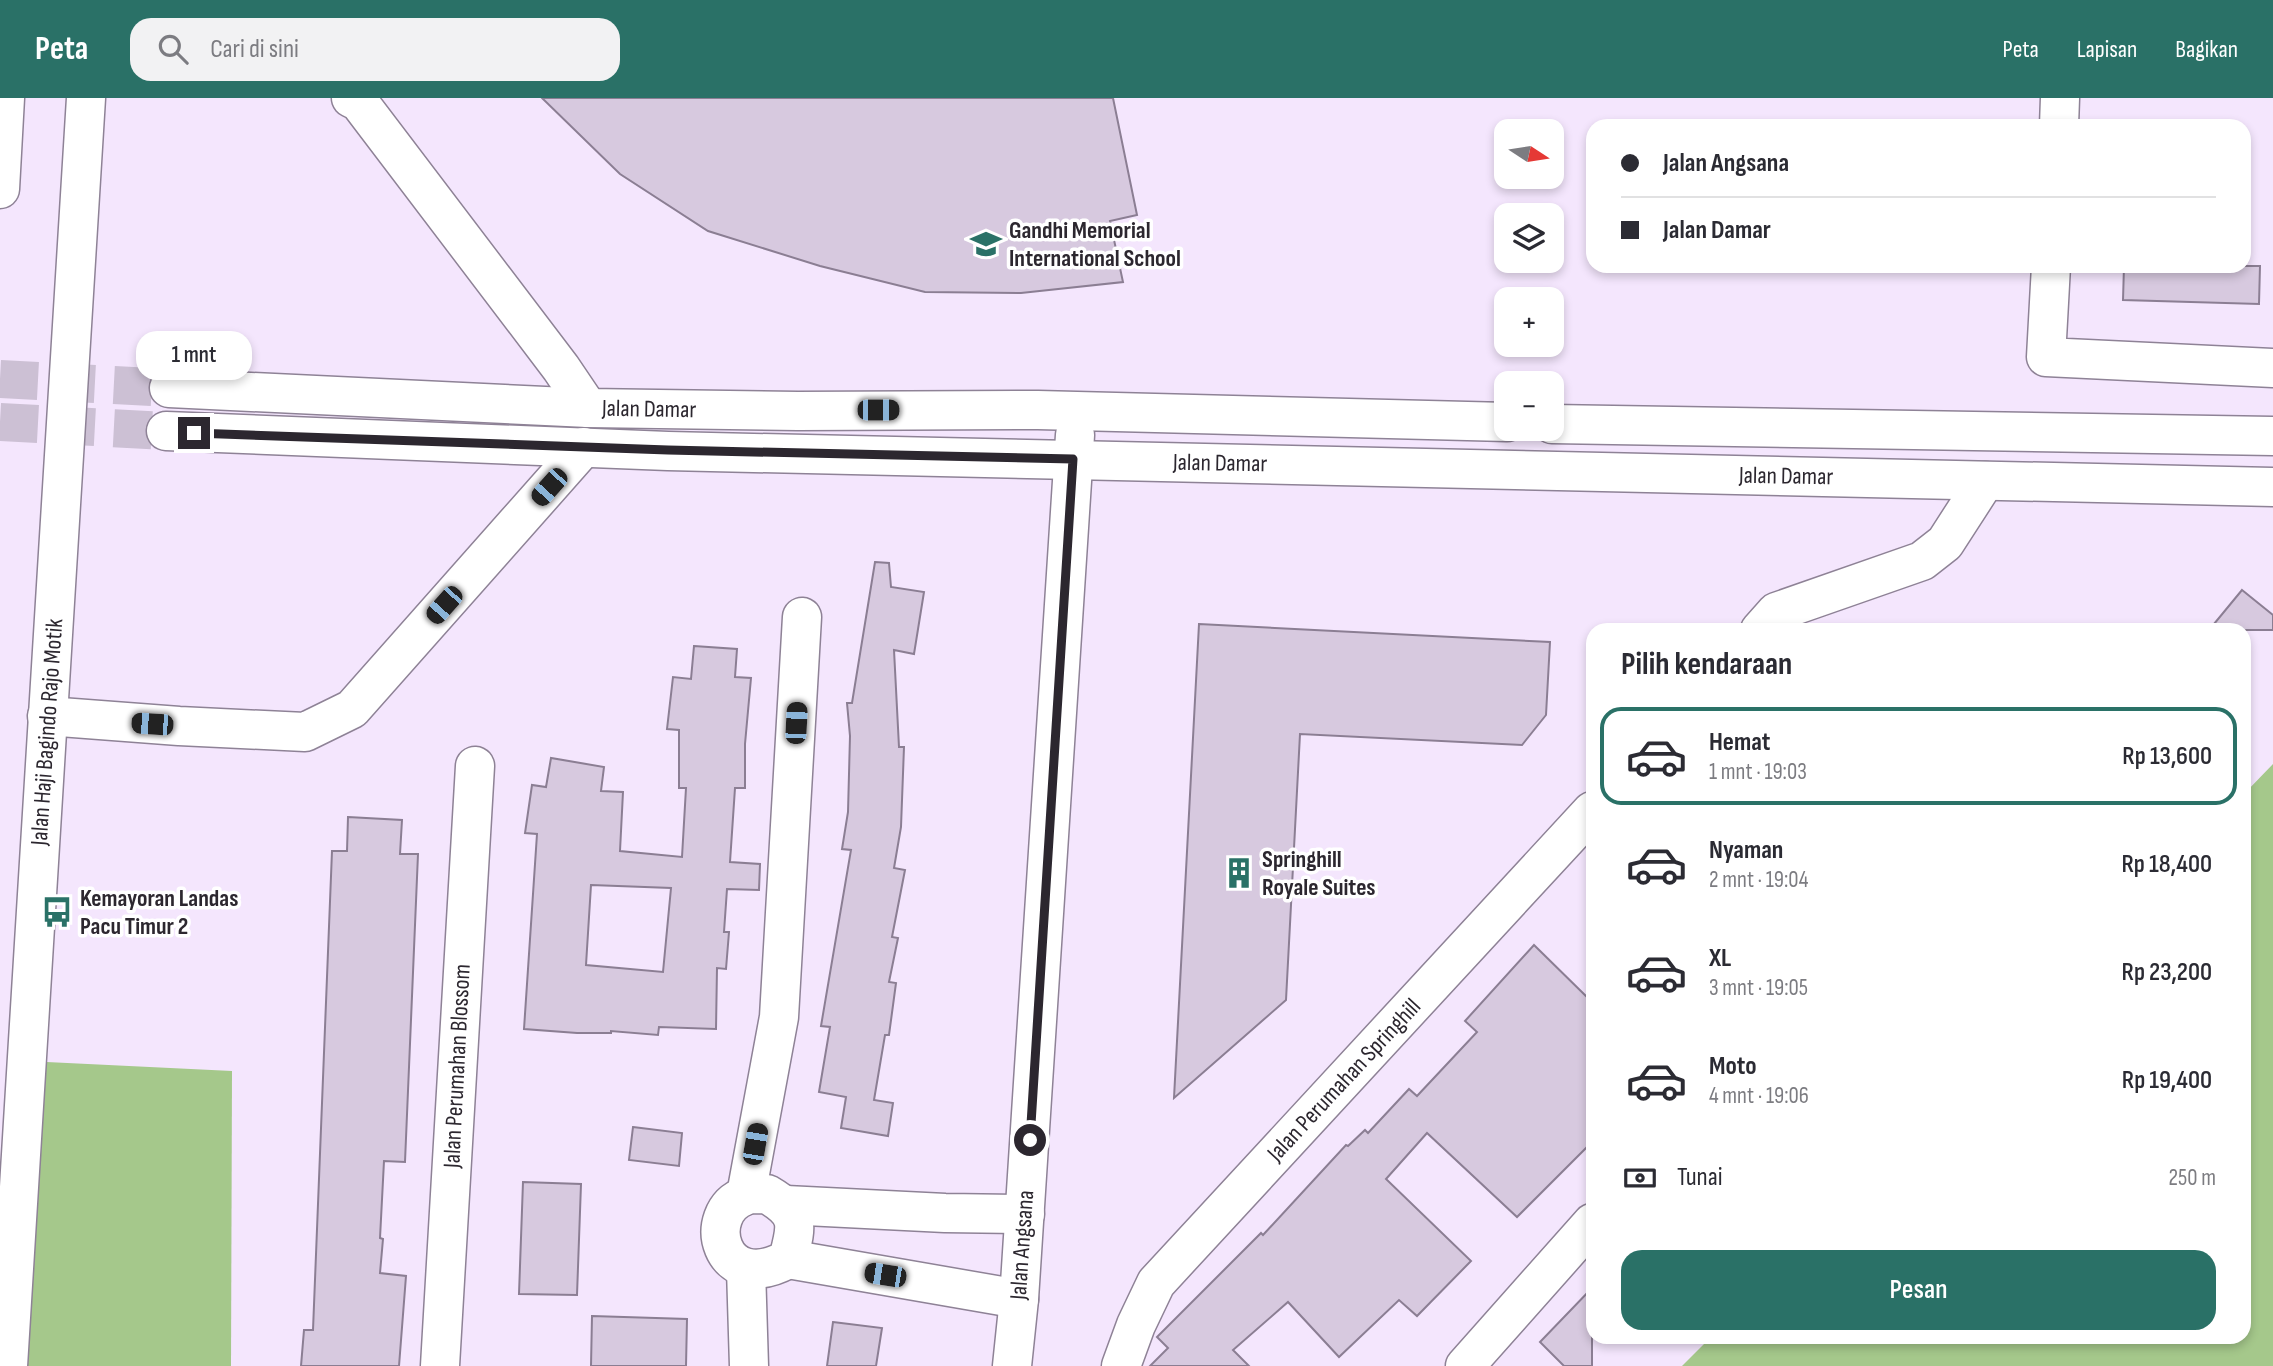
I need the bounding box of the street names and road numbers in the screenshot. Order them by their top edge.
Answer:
street label: Jalan Damar [601,394,697,424]
street label: Jalan Damar [1172,448,1268,478]
street label: Jalan Damar [1738,461,1834,491]
street label: Jalan Haji Bagindo Rajo Motik [25,618,69,847]
street label: Jalan Perumahan Blossom [437,963,477,1170]
street label: Jalan Perumahan Springhill [1260,993,1427,1168]
street label: Jalan Angsana [1004,1189,1040,1302]

